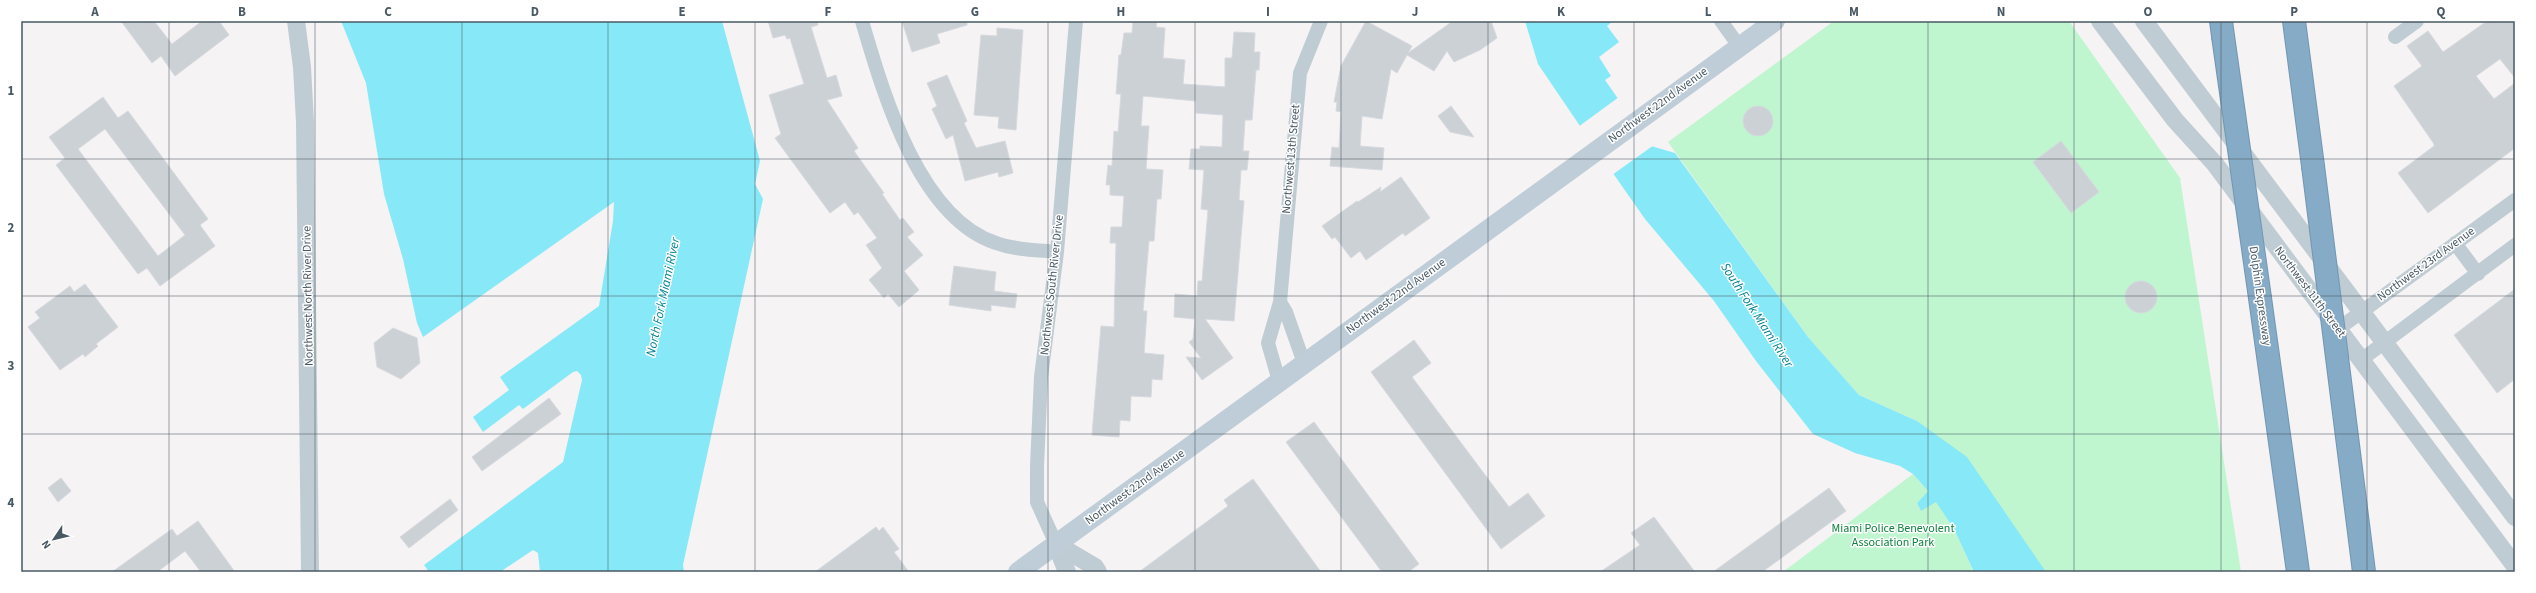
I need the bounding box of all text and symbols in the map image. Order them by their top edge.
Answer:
text: A [90,3,99,21]
text: B [238,3,246,21]
text: C [384,3,392,21]
text: D [531,3,539,21]
text: E [678,3,686,21]
text: F [825,3,832,21]
text: G [971,3,979,21]
text: H [1117,3,1125,21]
text: I [1266,3,1270,21]
text: J [1412,3,1418,21]
text: K [1557,3,1566,21]
text: L [1705,3,1712,21]
text: M [1849,3,1859,21]
text: N [1997,3,2005,21]
text: O [2144,3,2153,21]
text: P [2290,3,2298,21]
text: Q [2437,3,2446,21]
street label: Northwest 22nd Avenue [1605,63,1711,147]
text: 1 [8,82,15,100]
street label: Northwest 13th Street [1278,104,1304,214]
street label: Northwest South River Drive [1036,214,1068,356]
text: 2 [8,219,15,237]
street label: Northwest 23rd Avenue [2374,223,2478,305]
street label: Northwest North River Drive [298,226,318,366]
water label: North Fork Miami River [642,236,684,358]
street label: Northwest 11th Street [2270,243,2350,341]
street label: Dolphin Expressway [2245,245,2275,347]
street label: Northwest 22nd Avenue [1343,254,1449,338]
water label: South Fork Miami River [1716,259,1798,371]
text: 3 [8,357,15,375]
street label: Northwest 22nd Avenue [1082,445,1188,529]
text: 4 [8,494,15,512]
north arrow [34,519,74,559]
park label: Miami Police Benevolent Association Park [1832,520,1954,551]
text: N [38,537,54,552]

